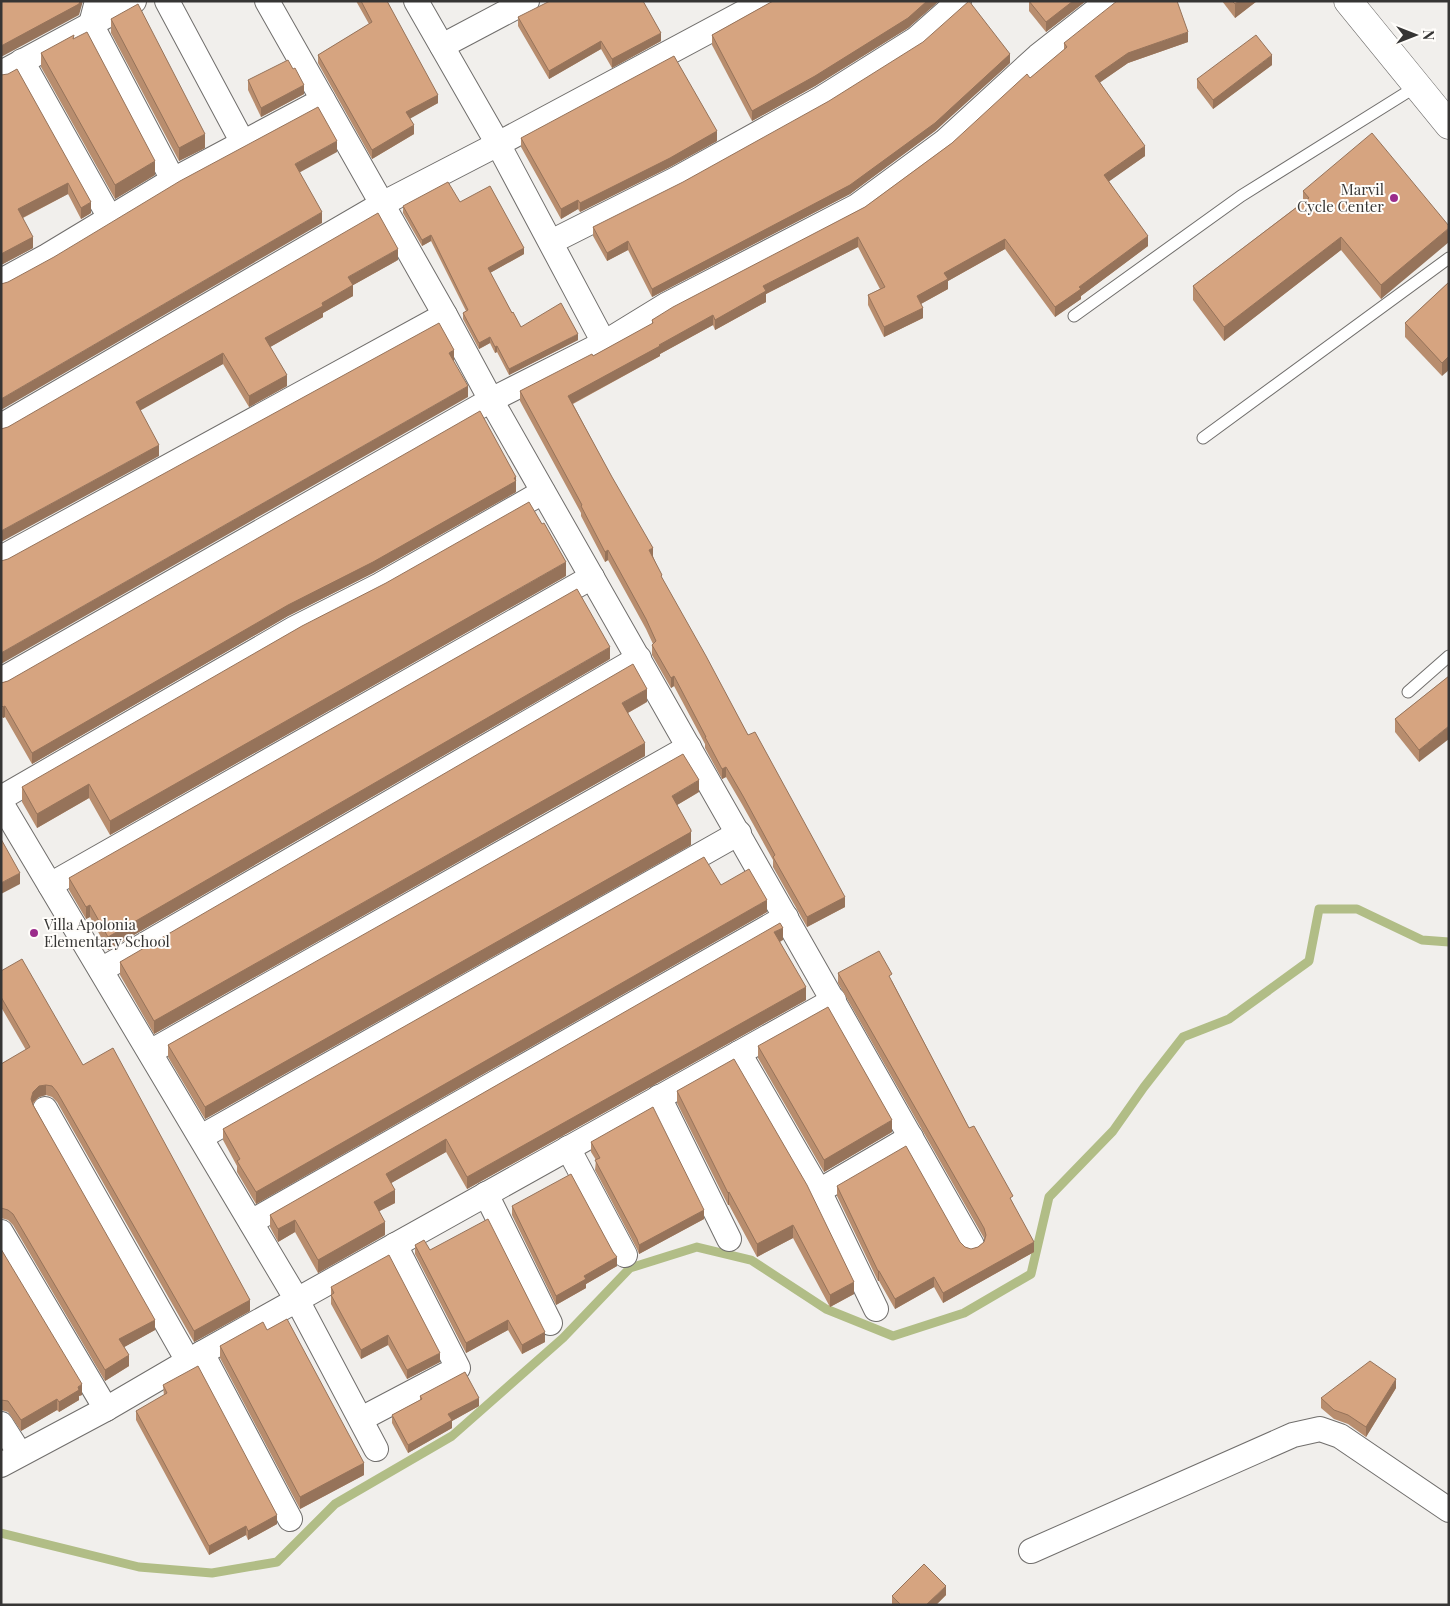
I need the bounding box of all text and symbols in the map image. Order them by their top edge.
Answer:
north arrow [1390,10,1440,60]
text: N [1419,30,1438,40]
place label: Marvil Cycle Center [1297,179,1384,216]
marker: Marvil Cycle Center [1388,192,1400,204]
place label: Villa Apolonia Elementary School [43,914,170,951]
marker: Villa Apolonia Elementary School [28,927,40,939]

